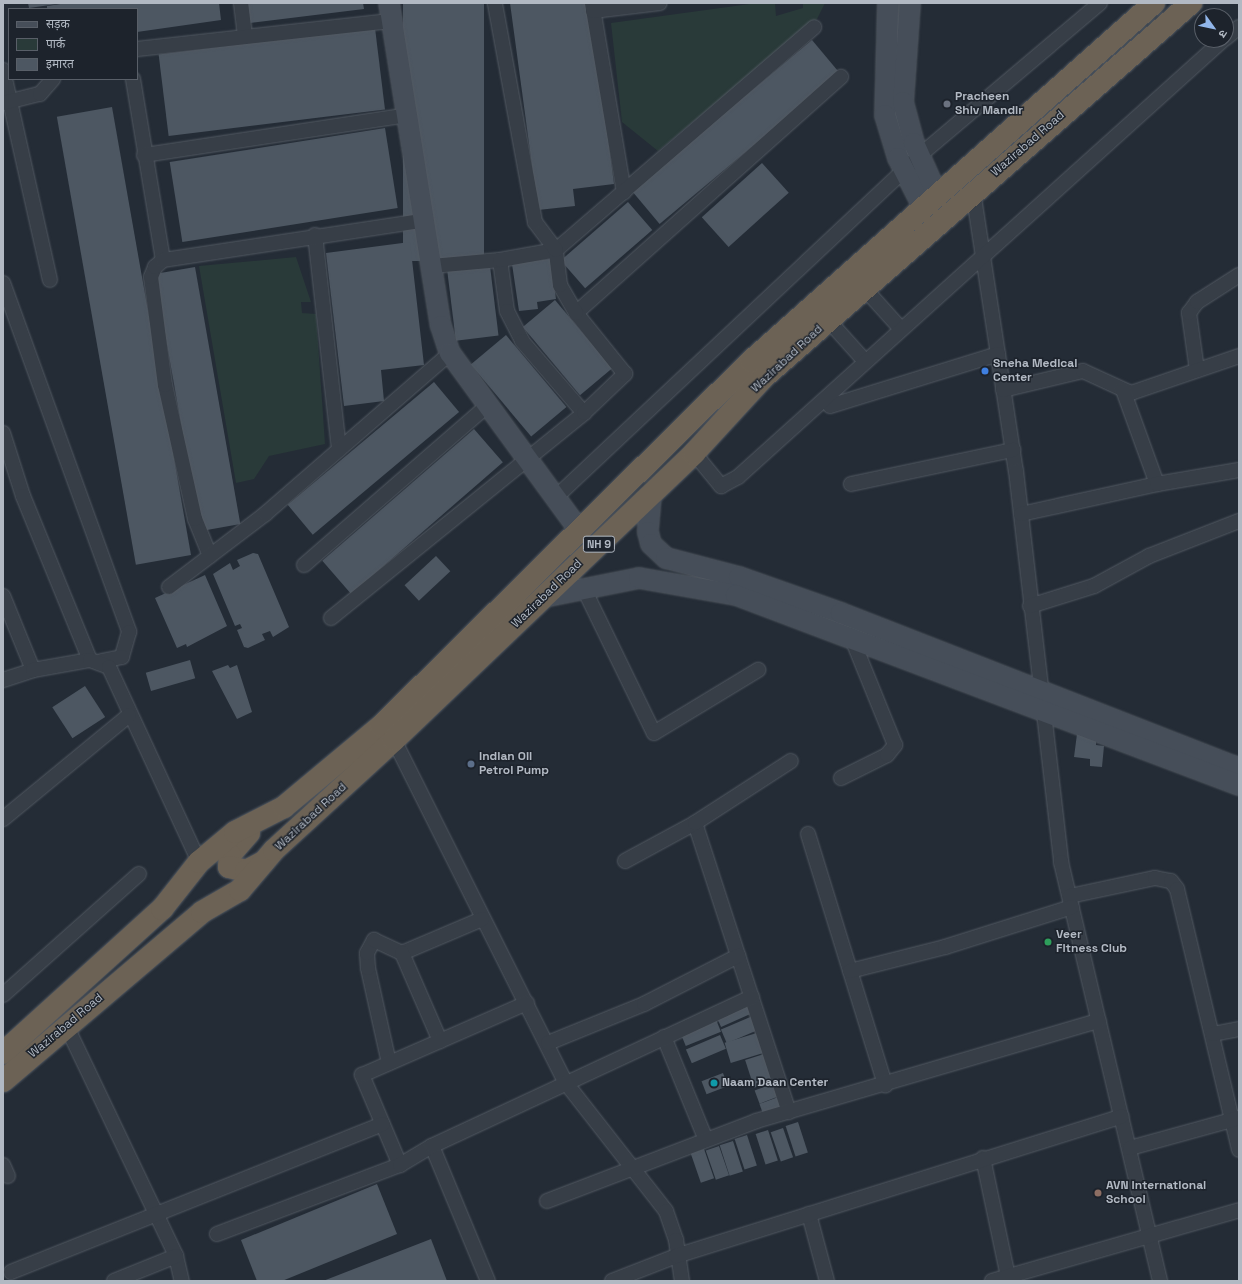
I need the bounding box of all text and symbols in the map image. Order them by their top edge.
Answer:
legend [8,8,138,80]
north arrow [1194,8,1234,48]
text: सड़क [46,16,70,32]
text: उ [1216,27,1231,41]
text: पार्क [46,36,65,52]
text: इमारत [46,56,74,72]
place label: Pracheen Shiv Mandir [955,90,1023,118]
marker: Pracheen Shiv Mandir [942,99,952,109]
street label: Wazirabad Road [988,108,1068,180]
street label: Wazirabad Road [748,322,826,396]
place label: Sneha Medical Center [993,357,1077,385]
marker: Sneha Medical Center [980,366,990,376]
road number: NH 9 [582,535,616,553]
street label: Wazirabad Road [509,557,585,631]
place label: Indian Oil Petrol Pump [479,750,549,778]
marker: Indian Oil Petrol Pump [466,759,476,769]
street label: Wazirabad Road [272,780,350,854]
place label: Veer Fitness Club [1056,928,1127,956]
marker: Veer Fitness Club [1043,937,1053,947]
street label: Wazirabad Road [26,991,106,1061]
place label: Naam Daan Center [722,1076,828,1090]
marker: Naam Daan Center [709,1078,719,1088]
place label: AVN International School [1106,1179,1206,1207]
marker: AVN International School [1093,1188,1103,1198]

